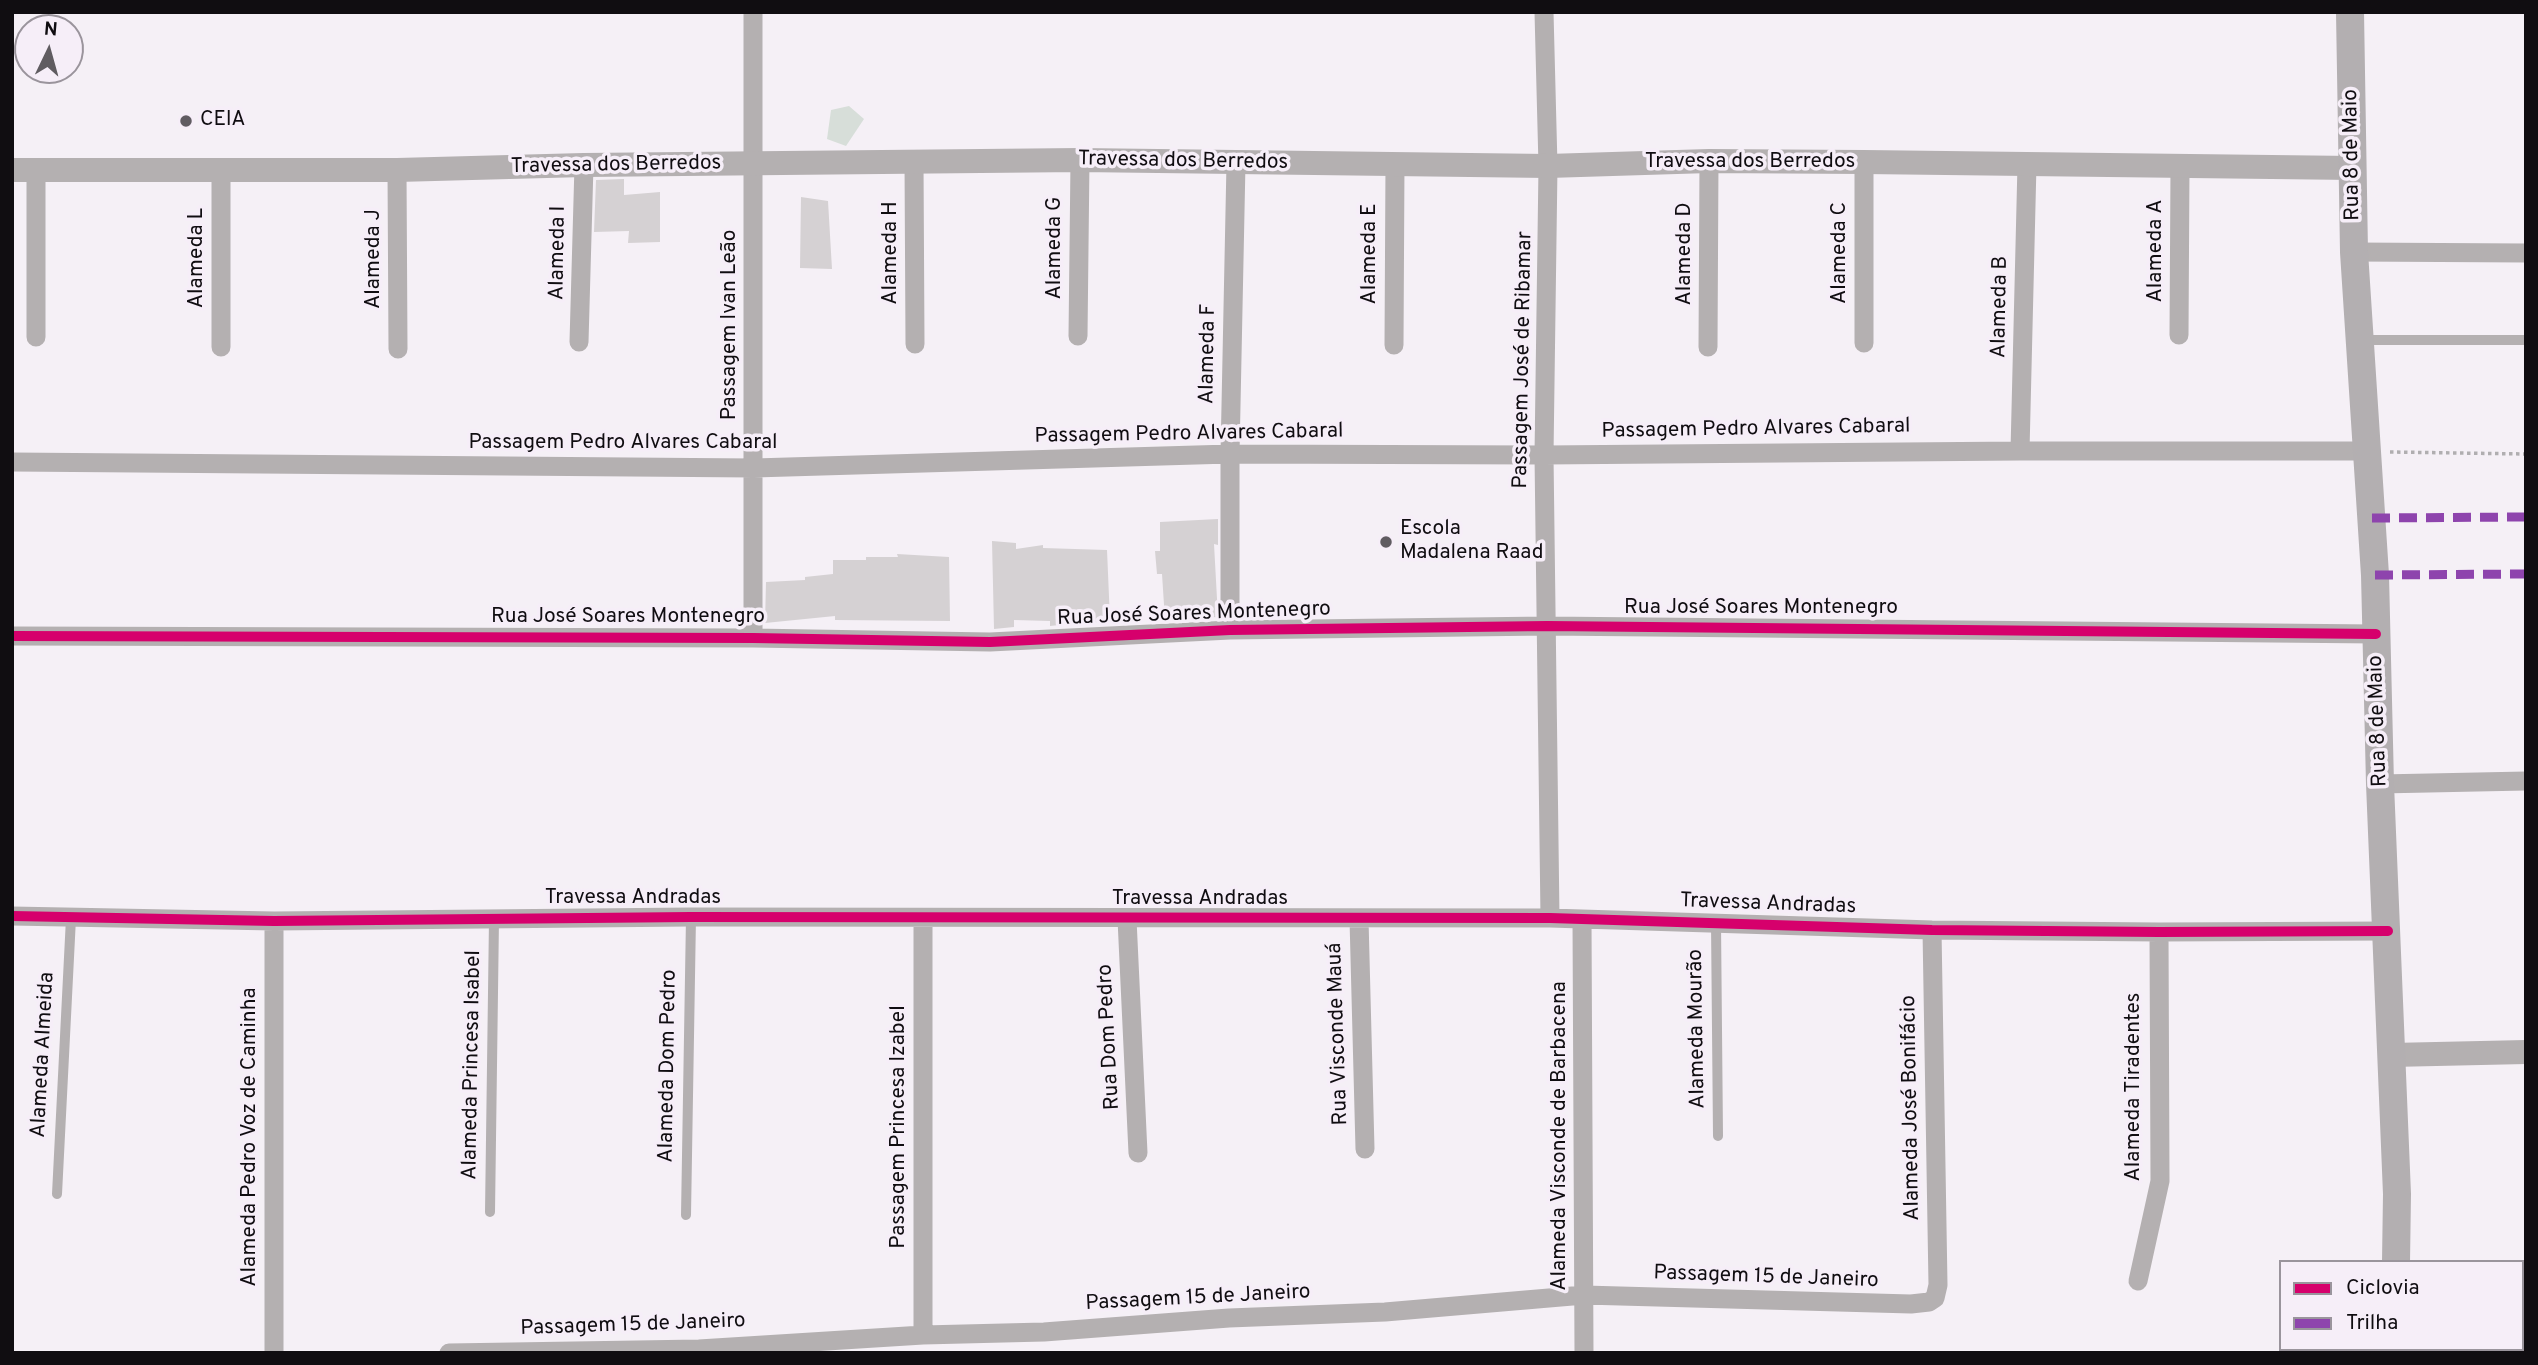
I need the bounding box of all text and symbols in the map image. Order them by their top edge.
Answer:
north arrow [14,14,84,84]
text: N [43,18,59,43]
street label: Rua 8 de Maio [2339,89,2367,221]
place label: CEIA [200,108,246,134]
marker: CEIA [178,113,194,129]
street label: Travessa dos Berredos [1078,148,1288,176]
street label: Travessa dos Berredos [1645,150,1855,176]
street label: Travessa dos Berredos [511,152,721,180]
street label: Alameda G [1043,196,1069,300]
street label: Alameda A [2144,200,2170,302]
street label: Alameda H [879,201,905,305]
street label: Alameda C [1828,202,1854,304]
street label: Alameda E [1358,203,1384,305]
street label: Alameda D [1673,203,1699,305]
street label: Alameda I [546,205,572,301]
street label: Alameda L [185,208,211,308]
street label: Alameda J [362,209,388,309]
street label: Passagem Ivan Leão [718,230,744,420]
street label: Passagem José de Ribamar [1509,231,1539,489]
street label: Alameda B [1988,256,2014,358]
street label: Alameda F [1196,304,1222,404]
street label: Passagem Pedro Alvares Cabaral [1601,415,1911,445]
street label: Passagem Pedro Alvares Cabaral [1034,420,1344,450]
street label: Passagem Pedro Alvares Cabaral [469,431,777,457]
place label: Escola Madalena Raad [1400,517,1543,567]
marker: Escola Madalena Raad [1378,534,1394,550]
street label: Rua José Soares Montenegro [1624,596,1898,622]
street label: Rua José Soares Montenegro [1057,598,1331,632]
street label: Rua José Soares Montenegro [491,605,765,631]
street label: Rua 8 de Maio [2364,655,2394,787]
street label: Travessa Andradas [545,886,721,912]
street label: Travessa Andradas [1112,887,1288,913]
street label: Travessa Andradas [1679,889,1857,921]
street label: Rua Visconde Mauá [1323,942,1355,1126]
street label: Alameda Mourão [1684,949,1712,1109]
street label: Alameda Princesa Isabel [458,950,488,1180]
street label: Rua Dom Pedro [1094,963,1126,1111]
street label: Alameda Dom Pedro [655,969,683,1163]
street label: Alameda Almeida [27,971,61,1139]
street label: Alameda Visconde de Barbacena [1548,981,1574,1291]
street label: Alameda Pedro Voz de Caminha [238,987,264,1287]
street label: Alameda Tiradentes [2122,993,2148,1181]
street label: Alameda José Bonifácio [1897,995,1927,1221]
street label: Passagem Princesa Izabel [887,1005,913,1249]
legend [2279,1260,2524,1351]
street label: Passagem 15 de Janeiro [1653,1261,1879,1295]
text: Ciclovia [2346,1275,2420,1302]
street label: Passagem 15 de Janeiro [1085,1281,1311,1317]
street label: Passagem 15 de Janeiro [520,1309,746,1343]
text: Trilha [2346,1310,2398,1337]

